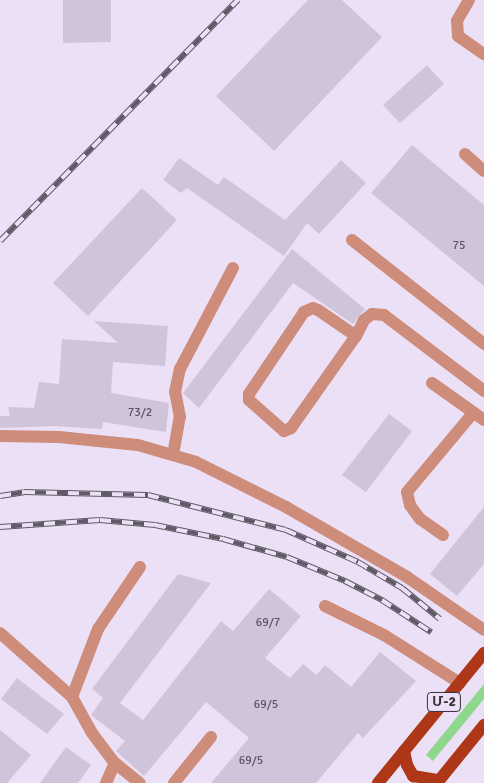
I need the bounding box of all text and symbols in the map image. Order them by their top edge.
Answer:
house number: 75 [453,239,465,253]
house number: 73/2 [128,406,152,420]
house number: 69/7 [256,616,280,630]
road number: Մ-2 [426,690,462,714]
house number: 69/5 [254,698,278,712]
house number: 69/5 [239,754,263,768]

